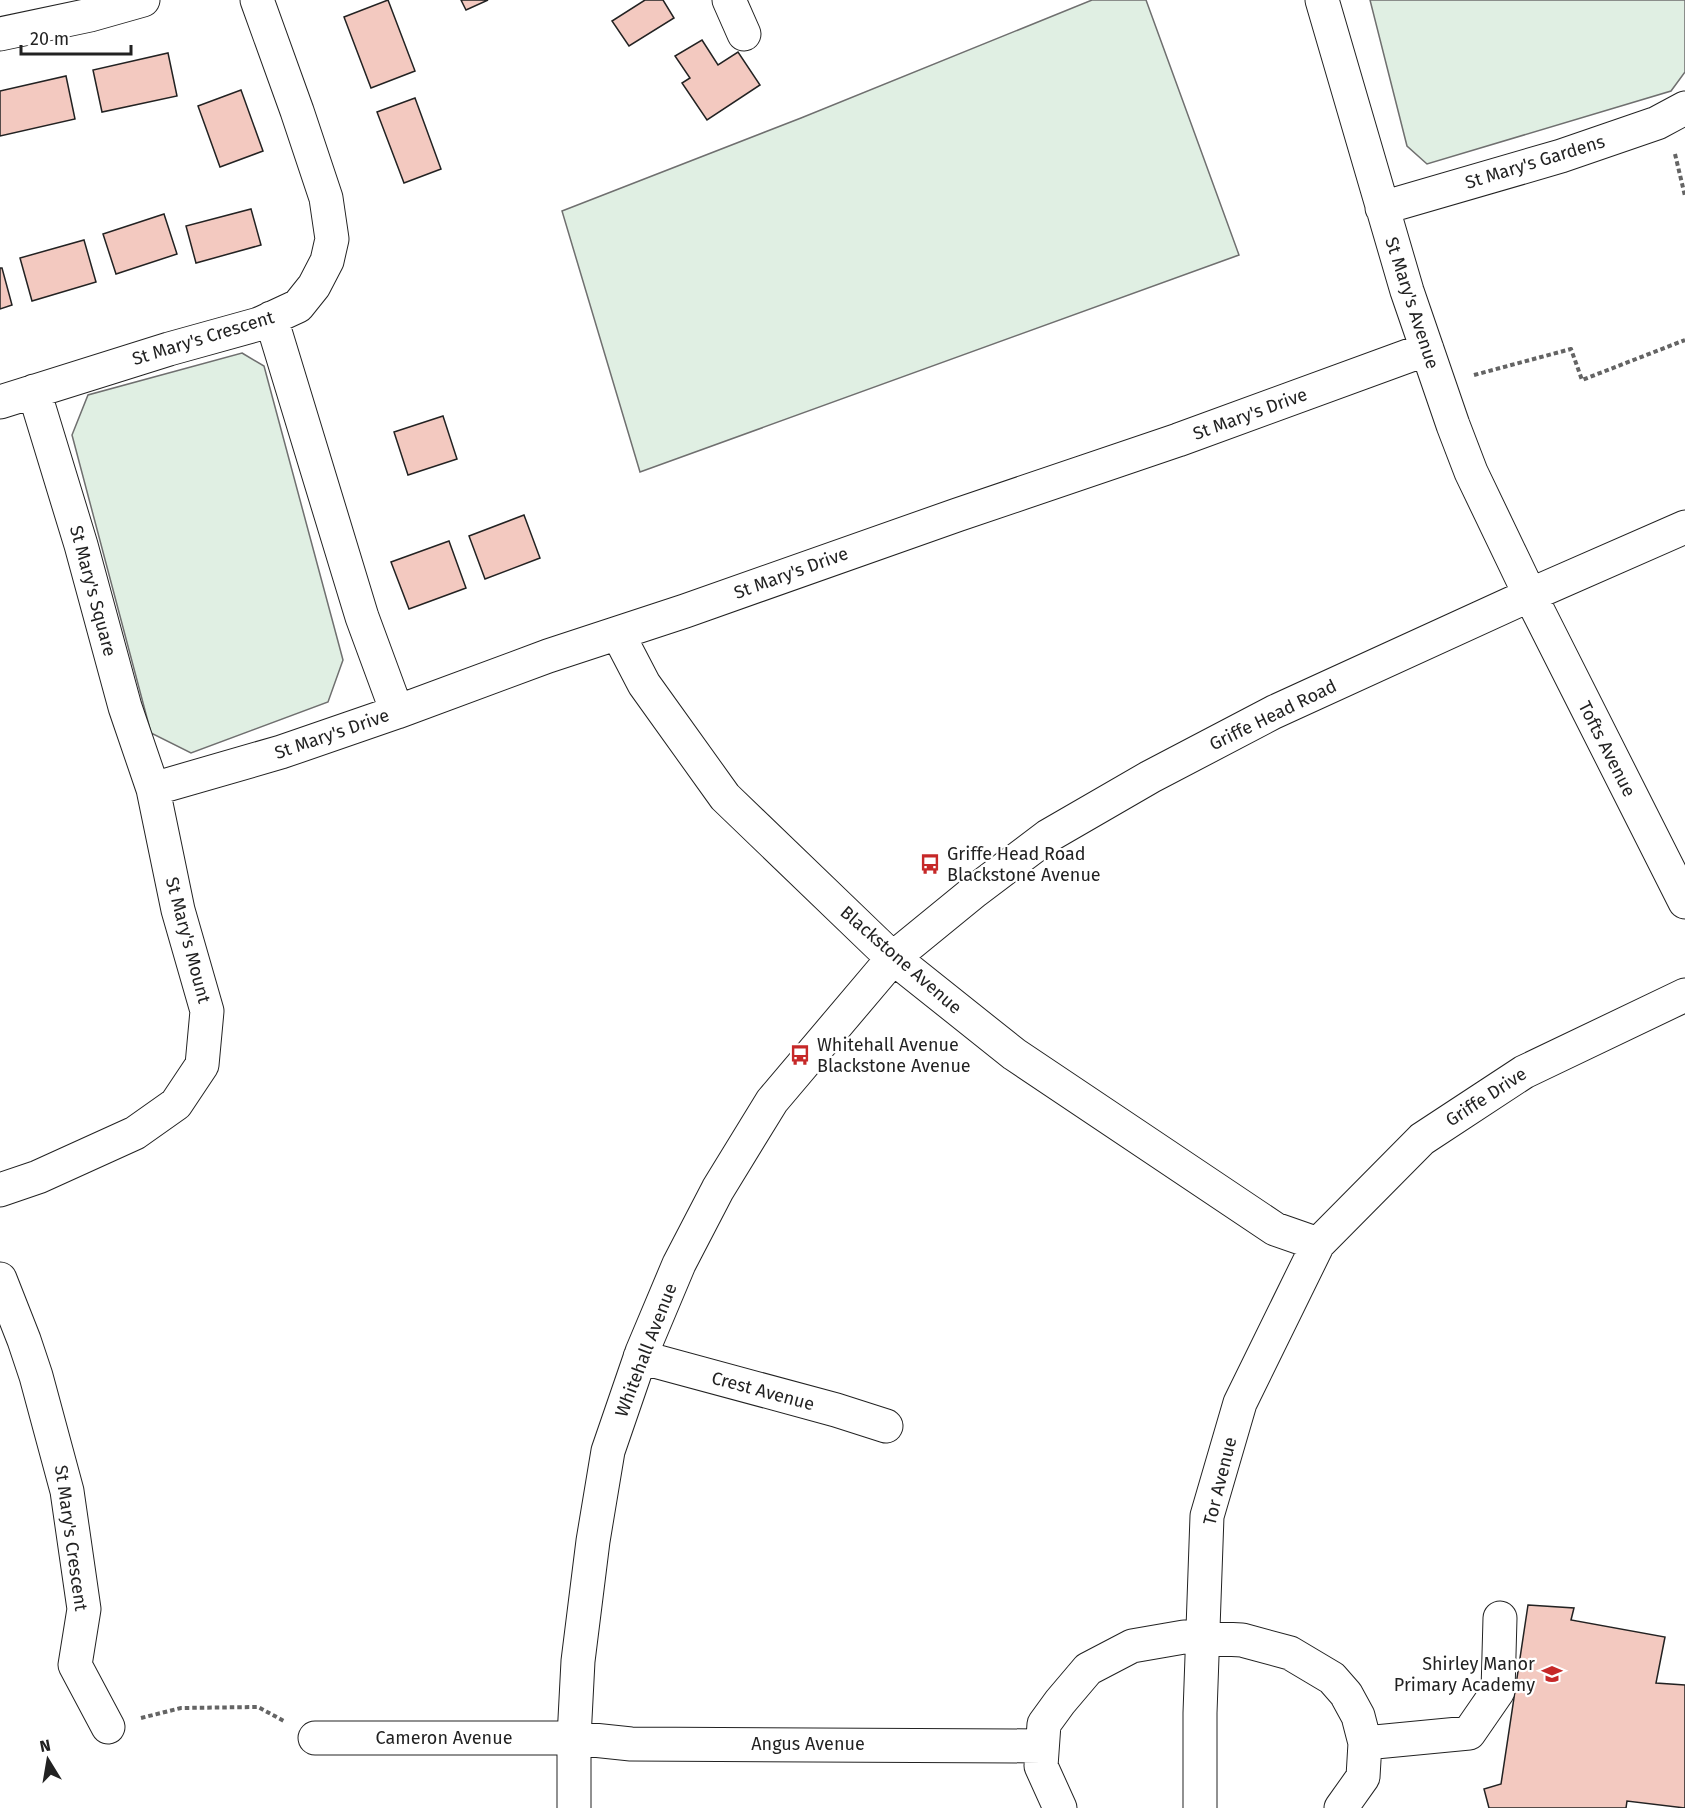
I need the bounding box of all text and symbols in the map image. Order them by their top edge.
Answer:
scale bar [21,18,130,56]
text: 20 m [30,28,69,50]
street label: St Mary's Gardens [1463,130,1607,194]
street label: St Mary's Avenue [1380,234,1444,372]
street label: St Mary's Crescent [129,306,277,370]
street label: St Mary's Drive [1190,383,1310,445]
street label: St Mary's Square [65,523,121,659]
street label: St Mary's Drive [731,542,851,604]
street label: Griffe Head Road [1206,675,1340,755]
street label: Tofts Avenue [1574,698,1640,800]
street label: St Mary's Drive [272,704,392,764]
place label: Griffe Head Road Blackstone Avenue [947,843,1101,886]
bus stop icon: Griffe Head Road Blackstone Avenue [918,852,942,876]
street label: St Mary's Mount [161,875,216,1006]
street label: Blackstone Avenue [836,901,966,1019]
place label: Whitehall Avenue Blackstone Avenue [817,1034,971,1077]
bus stop icon: Whitehall Avenue Blackstone Avenue [788,1043,812,1067]
street label: Griffe Drive [1441,1063,1531,1131]
street label: Whitehall Avenue [610,1280,682,1420]
street label: Crest Avenue [709,1367,817,1415]
street label: Tor Avenue [1198,1435,1242,1527]
street label: St Mary's Crescent [50,1464,92,1613]
place label: Shirley Manor Primary Academy [1394,1653,1535,1696]
school or university icon: Shirley Manor Primary Academy [1540,1662,1564,1686]
street label: Cameron Avenue [376,1727,512,1749]
north arrow [18,1730,78,1790]
street label: Angus Avenue [751,1733,865,1755]
text: N [38,1735,52,1756]

